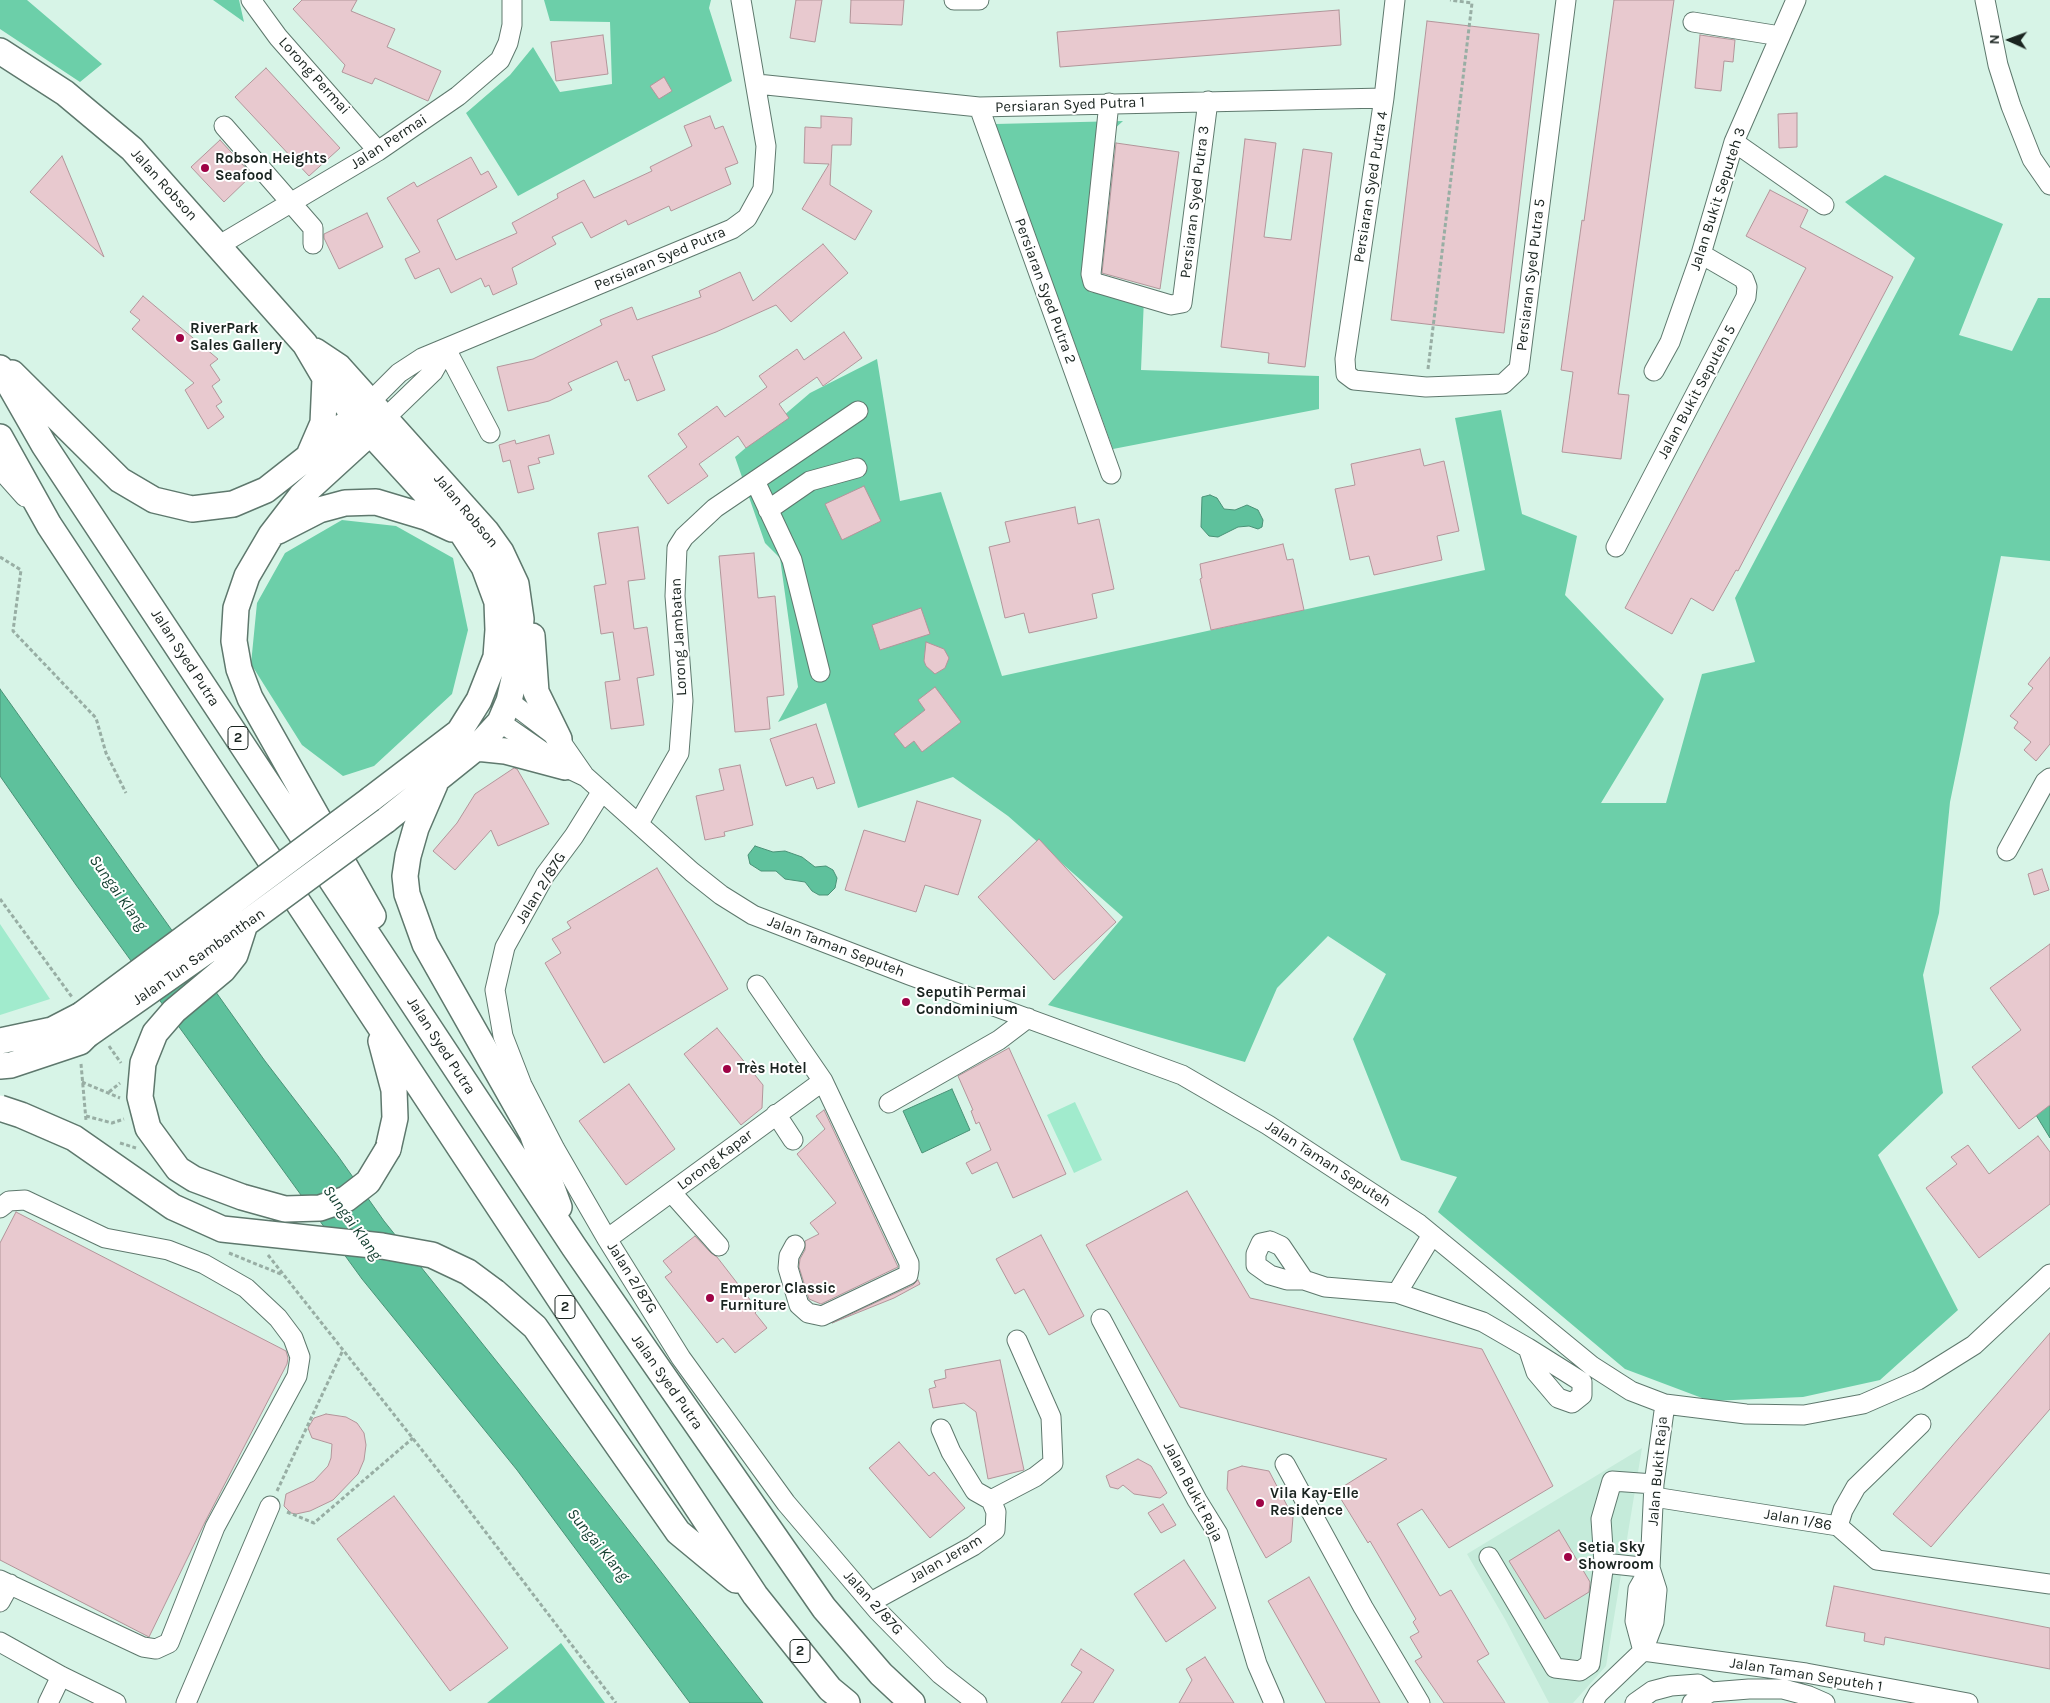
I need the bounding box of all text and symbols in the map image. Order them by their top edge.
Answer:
north arrow [1985,15,2035,65]
street label: Lorong Permai [274,34,354,118]
text: N [1986,34,2003,45]
street label: Persiaran Syed Putra 1 [995,93,1145,117]
street label: Persiaran Syed Putra 4 [1350,110,1392,264]
street label: Jalan Permai [347,111,431,173]
street label: Persiaran Syed Putra 3 [1177,125,1213,279]
street label: Jalan Bukit Seputeh 3 [1686,125,1750,273]
street label: Jalan Robson [127,145,201,225]
place label: Robson Heights Seafood [215,150,327,185]
marker: Robson Heights Seafood [199,162,211,174]
street label: Persiaran Syed Putra 5 [1513,198,1549,352]
street label: Persiaran Syed Putra 2 [1010,216,1080,366]
street label: Persiaran Syed Putra [591,223,729,295]
place label: RiverPark Sales Gallery [190,320,282,355]
street label: Jalan Bukit Seputeh 5 [1654,322,1740,462]
marker: RiverPark Sales Gallery [174,332,186,344]
street label: Jalan Robson [430,470,502,552]
street label: Lorong Jambatan [667,577,691,697]
street label: Jalan Syed Putra [147,606,223,710]
road number: 2 [228,726,248,750]
street label: Jalan 2/87G [512,849,570,927]
water label: Sungai Klang [85,852,151,934]
street label: Jalan Tun Sambanthan [129,905,269,1009]
street label: Jalan Taman Seputeh [765,912,907,982]
place label: Seputih Permai Condominium [916,984,1027,1019]
street label: Jalan Syed Putra [403,994,479,1098]
marker: Seputih Permai Condominium [900,996,912,1008]
place label: Très Hotel [737,1060,807,1078]
marker: Très Hotel [721,1063,733,1075]
street label: Jalan Taman Seputeh [1262,1117,1394,1211]
street label: Lorong Kapar [674,1126,756,1194]
water label: Sungai Klang [318,1182,386,1264]
street label: Jalan 2/87G [603,1239,661,1317]
place label: Emperor Classic Furniture [720,1280,836,1315]
marker: Emperor Classic Furniture [704,1292,716,1304]
road number: 2 [555,1295,575,1318]
street label: Jalan Syed Putra [627,1331,707,1433]
street label: Jalan Bukit Raja [1644,1415,1672,1527]
street label: Jalan Bukit Raja [1159,1439,1227,1545]
place label: Vila Kay-Elle Residence [1270,1485,1359,1520]
marker: Vila Kay-Elle Residence [1254,1497,1266,1509]
water label: Sungai Klang [563,1505,633,1585]
street label: Jalan 1/86 [1763,1505,1833,1535]
street label: Jalan Jeram [906,1531,986,1587]
place label: Setia Sky Showroom [1578,1539,1654,1574]
marker: Setia Sky Showroom [1562,1551,1574,1563]
street label: Jalan 2/87G [839,1567,907,1639]
road number: 2 [790,1640,810,1662]
street label: Jalan Taman Seputeh 1 [1728,1654,1884,1696]

